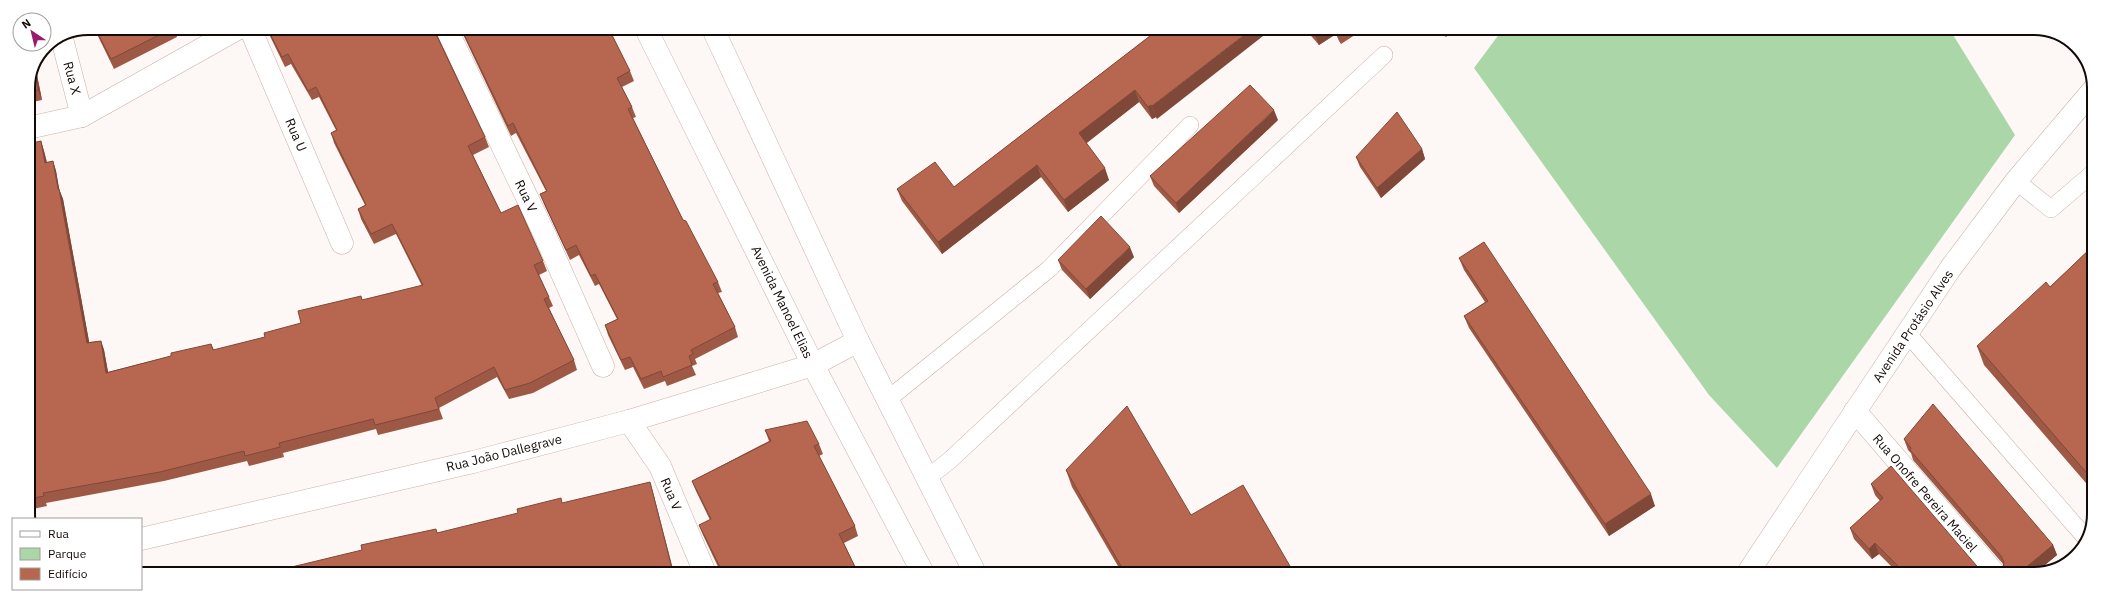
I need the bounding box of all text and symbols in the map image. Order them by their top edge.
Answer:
north arrow [12,12,52,52]
text: N [19,16,34,32]
street label: Rua X [59,60,85,96]
street label: Rua U [281,116,311,154]
street label: Rua V [511,177,541,215]
street label: Avenida Manoel Elias [747,243,817,361]
street label: Avenida Protásio Alves [1869,266,1957,386]
street label: Rua João Dallegrave [444,430,564,476]
street label: Rua Onofre Pereira Maciel [1869,430,1981,556]
street label: Rua V [657,475,685,513]
legend [12,518,142,590]
text: Rua [48,526,69,541]
text: Parque [48,546,87,561]
text: Edifício [48,566,88,581]

